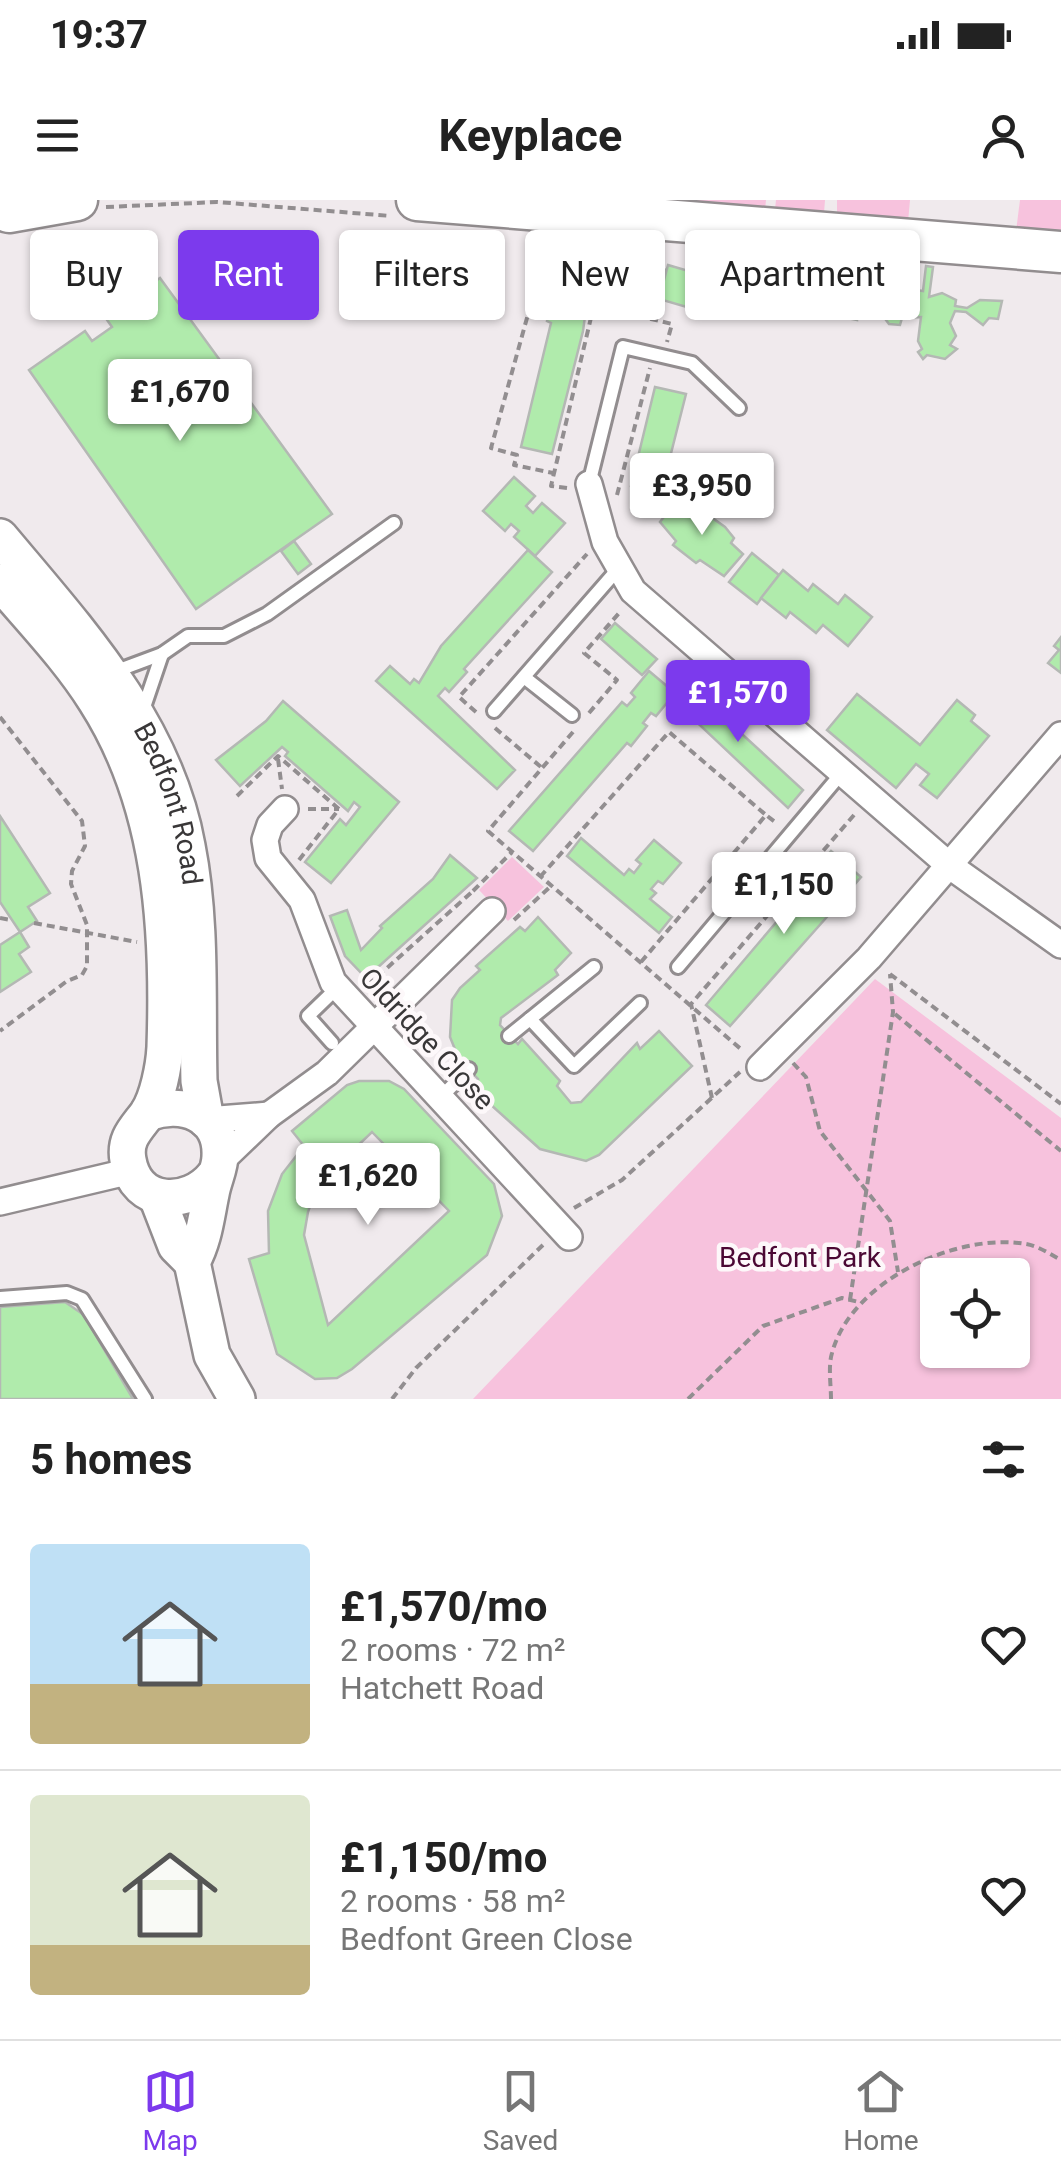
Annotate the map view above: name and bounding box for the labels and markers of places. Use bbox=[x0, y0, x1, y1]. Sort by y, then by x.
pin: £1,670 bbox=[99, 359, 261, 444]
pin: £3,950 bbox=[621, 453, 783, 538]
pin: £1,570 bbox=[657, 660, 819, 745]
pin: £1,150 bbox=[703, 852, 865, 937]
pin: £1,620 bbox=[287, 1143, 449, 1228]

